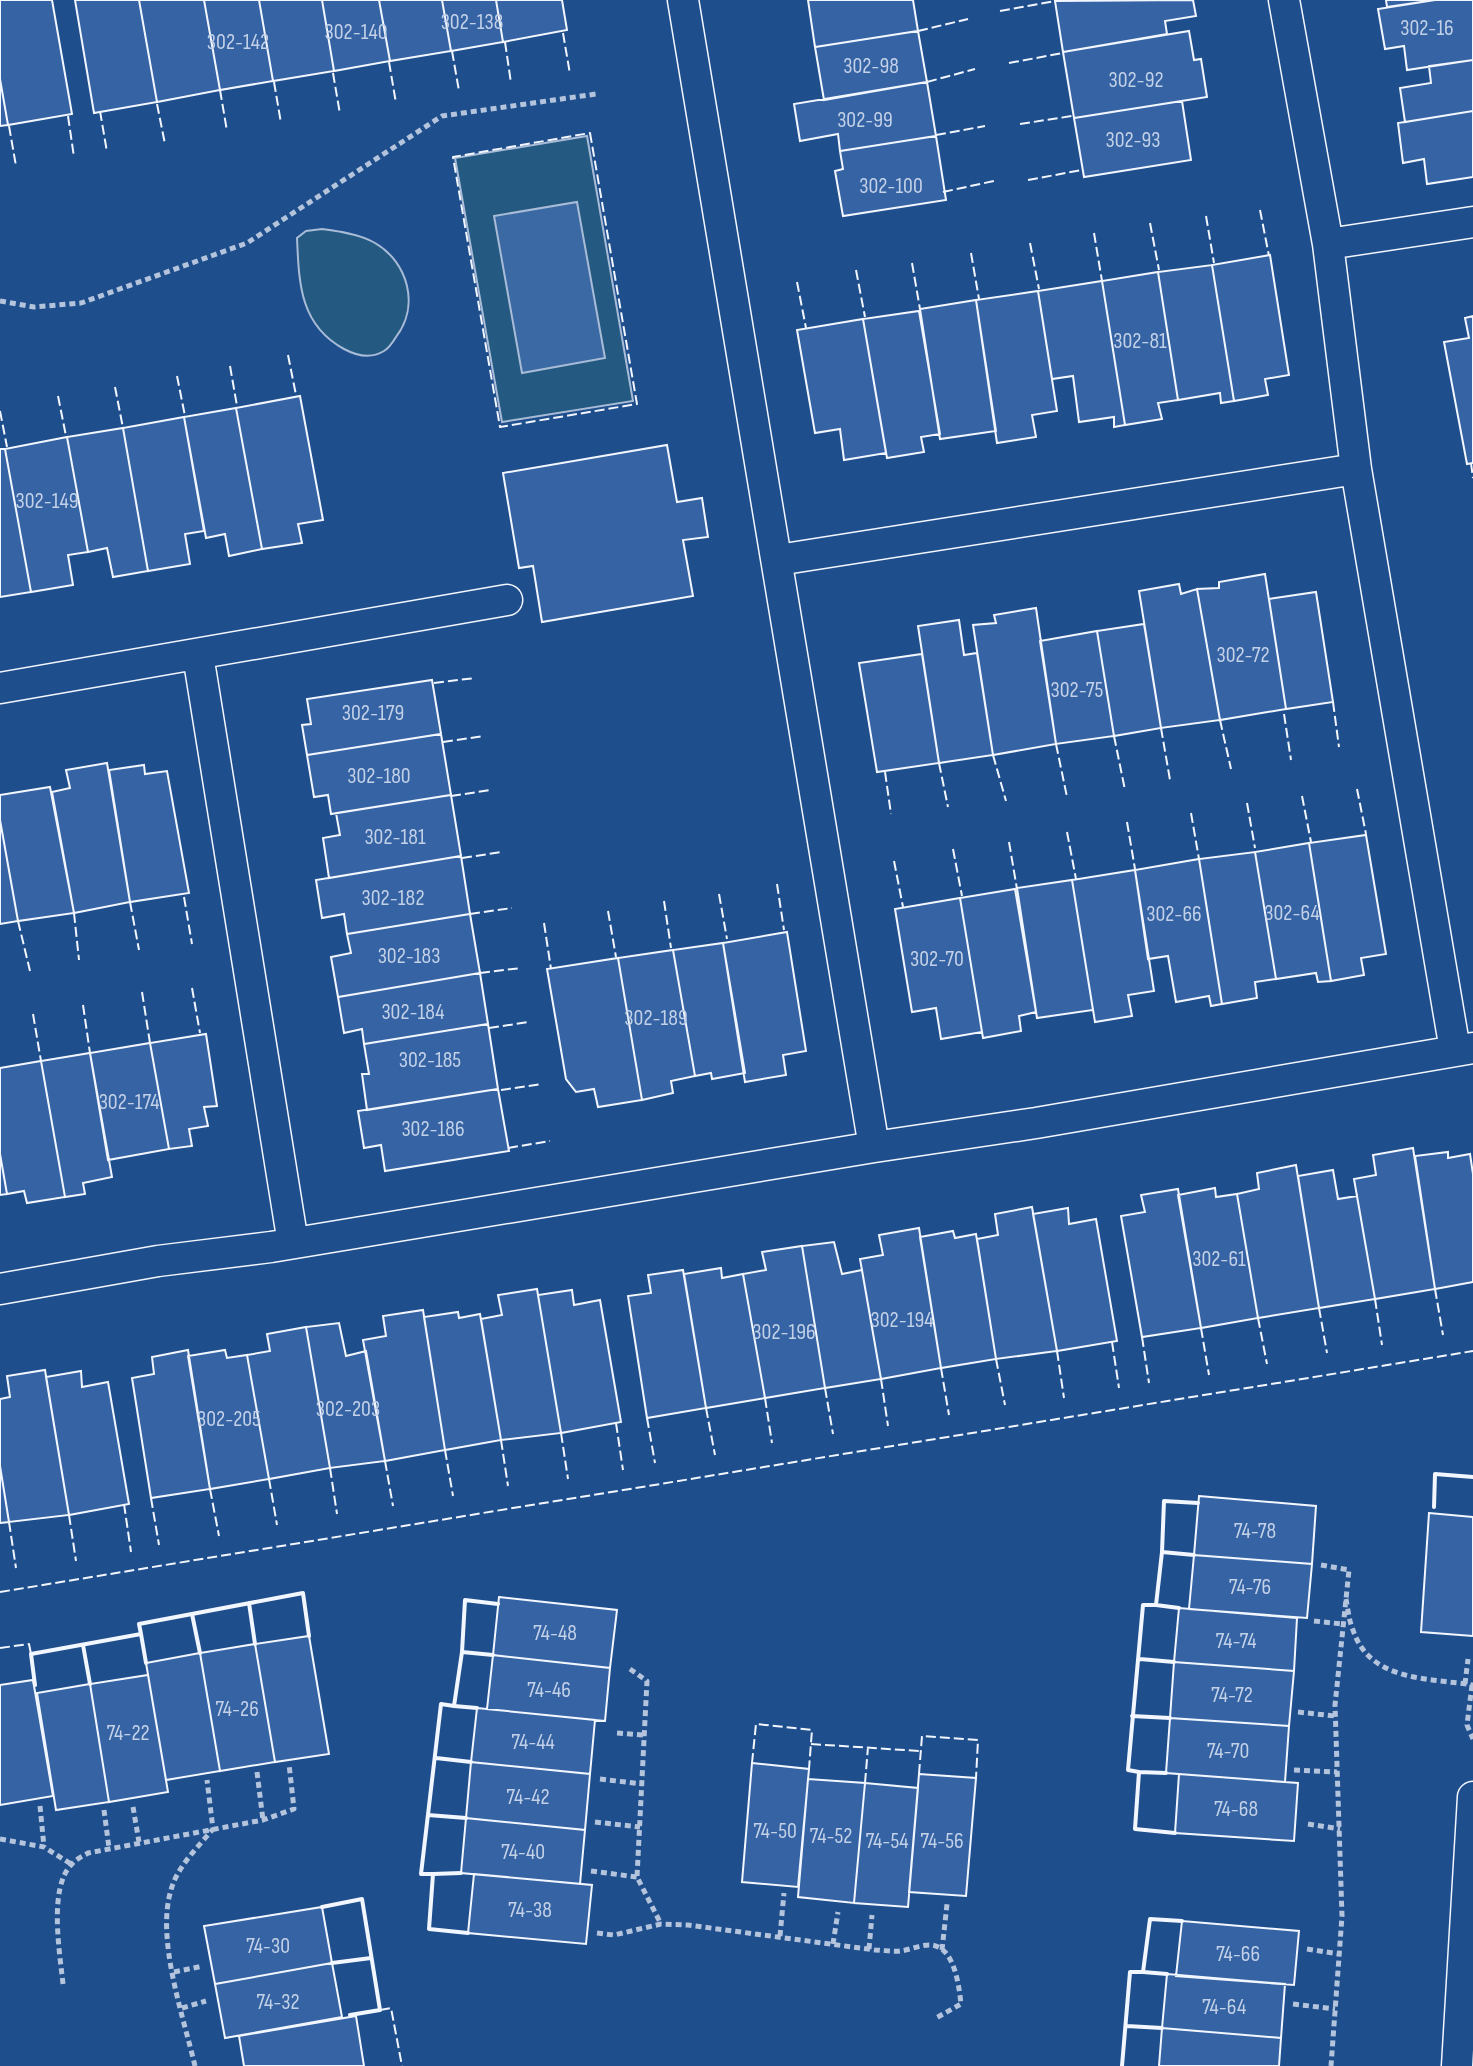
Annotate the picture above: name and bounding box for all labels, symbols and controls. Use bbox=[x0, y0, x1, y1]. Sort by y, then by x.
house number: 302-138 bbox=[441, 9, 503, 36]
house number: 302-16 bbox=[1400, 15, 1454, 42]
house number: 302-140 bbox=[325, 19, 387, 46]
house number: 302-142 bbox=[207, 29, 269, 56]
house number: 302-98 bbox=[843, 53, 899, 80]
house number: 302-92 bbox=[1108, 67, 1164, 94]
house number: 302-99 bbox=[837, 107, 893, 134]
house number: 302-93 bbox=[1105, 127, 1161, 154]
house number: 302-100 bbox=[859, 173, 923, 200]
house number: 302-81 bbox=[1113, 328, 1167, 355]
house number: 302-149 bbox=[16, 488, 78, 515]
house number: 302-72 bbox=[1216, 642, 1270, 669]
house number: 302-75 bbox=[1051, 677, 1104, 704]
house number: 302-179 bbox=[342, 700, 404, 727]
house number: 302-180 bbox=[347, 763, 411, 790]
house number: 302-181 bbox=[364, 824, 426, 851]
house number: 302-182 bbox=[362, 885, 424, 912]
house number: 302-64 bbox=[1264, 900, 1320, 927]
house number: 302-66 bbox=[1146, 901, 1202, 928]
house number: 302-183 bbox=[378, 943, 440, 970]
house number: 302-70 bbox=[910, 946, 964, 973]
house number: 302-184 bbox=[381, 999, 445, 1026]
house number: 302-189 bbox=[624, 1005, 688, 1032]
house number: 302-185 bbox=[399, 1047, 461, 1074]
house number: 302-174 bbox=[99, 1089, 159, 1116]
house number: 302-186 bbox=[401, 1116, 465, 1143]
house number: 302-61 bbox=[1192, 1246, 1246, 1273]
house number: 302-194 bbox=[871, 1307, 933, 1334]
house number: 302-196 bbox=[752, 1319, 816, 1346]
house number: 302-203 bbox=[316, 1396, 380, 1423]
house number: 302-205 bbox=[197, 1406, 261, 1433]
house number: 74-78 bbox=[1234, 1518, 1276, 1545]
house number: 74-76 bbox=[1229, 1574, 1271, 1601]
house number: 74-48 bbox=[533, 1620, 577, 1647]
house number: 74-74 bbox=[1216, 1628, 1256, 1655]
house number: 74-46 bbox=[527, 1677, 571, 1704]
house number: 74-72 bbox=[1211, 1682, 1253, 1709]
house number: 74-26 bbox=[215, 1696, 259, 1723]
house number: 74-22 bbox=[106, 1720, 150, 1747]
house number: 74-44 bbox=[511, 1729, 555, 1756]
house number: 74-70 bbox=[1207, 1738, 1249, 1765]
house number: 74-42 bbox=[506, 1784, 550, 1811]
house number: 74-68 bbox=[1214, 1796, 1258, 1823]
house number: 74-50 bbox=[753, 1818, 797, 1845]
house number: 74-52 bbox=[810, 1823, 852, 1850]
house number: 74-54 bbox=[865, 1828, 909, 1855]
house number: 74-56 bbox=[920, 1828, 964, 1855]
house number: 74-40 bbox=[501, 1839, 545, 1866]
house number: 74-38 bbox=[508, 1897, 552, 1924]
house number: 74-30 bbox=[246, 1933, 290, 1960]
house number: 74-66 bbox=[1216, 1941, 1260, 1968]
house number: 74-32 bbox=[256, 1989, 300, 2016]
house number: 74-64 bbox=[1202, 1994, 1246, 2021]

